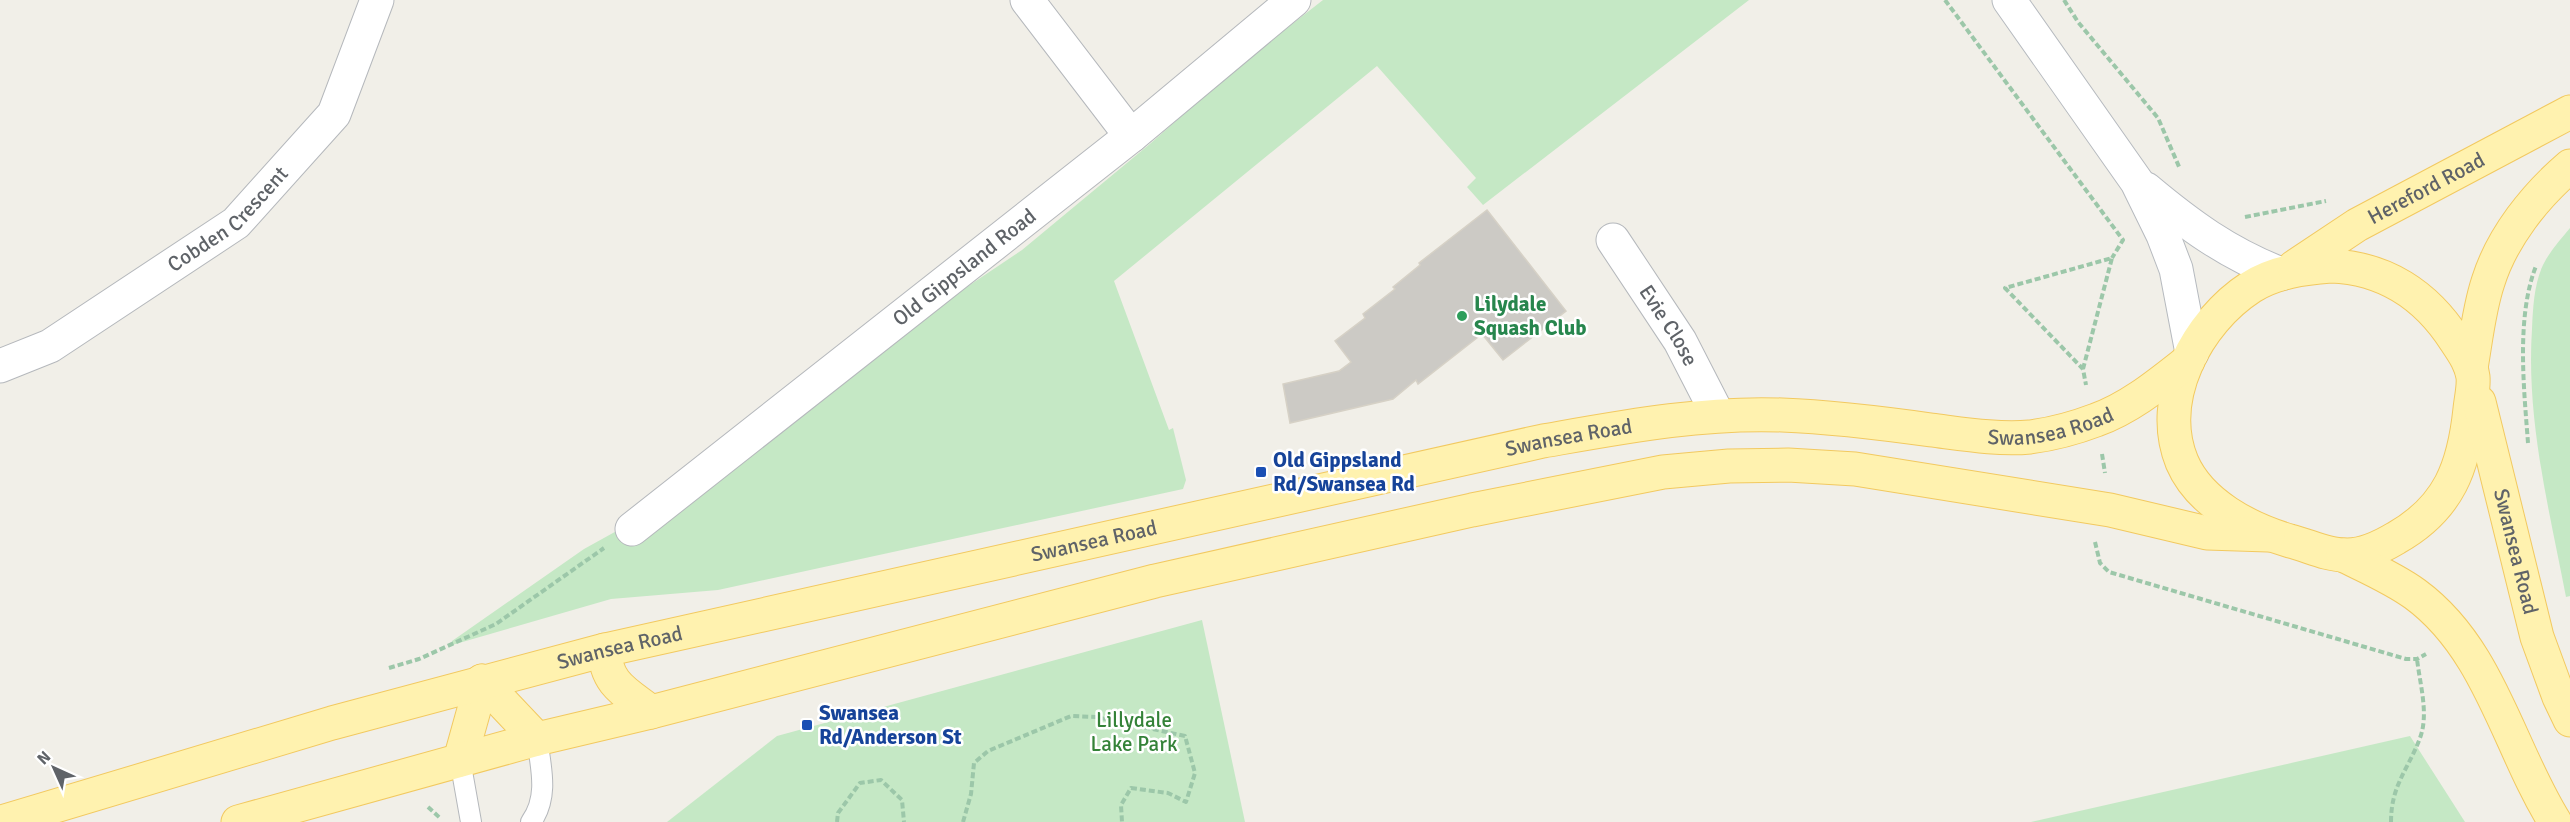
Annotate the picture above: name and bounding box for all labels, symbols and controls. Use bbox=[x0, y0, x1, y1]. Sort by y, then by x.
street label: Hereford Road bbox=[2363, 147, 2489, 230]
street label: Cobden Crescent bbox=[163, 161, 294, 278]
street label: Old Gippsland Road bbox=[887, 203, 1041, 332]
street label: Evie Close bbox=[1633, 280, 1704, 370]
place label: Lilydale Squash Club bbox=[1474, 291, 1586, 341]
marker: Lilydale Squash Club bbox=[1455, 309, 1469, 323]
street label: Swansea Road bbox=[1987, 401, 2118, 451]
street label: Swansea Road bbox=[1503, 413, 1634, 462]
place label: Old Gippsland Rd/Swansea Rd bbox=[1273, 447, 1415, 497]
marker: Old Gippsland Rd/Swansea Rd bbox=[1254, 465, 1268, 479]
street label: Swansea Road bbox=[2488, 486, 2544, 617]
street label: Swansea Road bbox=[1028, 514, 1159, 568]
street label: Swansea Road bbox=[554, 620, 685, 675]
place label: Swansea Rd/Anderson St bbox=[819, 700, 962, 750]
park label: Lillydale Lake Park bbox=[1090, 707, 1178, 757]
marker: Swansea Rd/Anderson St bbox=[800, 718, 814, 732]
north arrow bbox=[24, 738, 84, 798]
text: N bbox=[33, 747, 55, 769]

